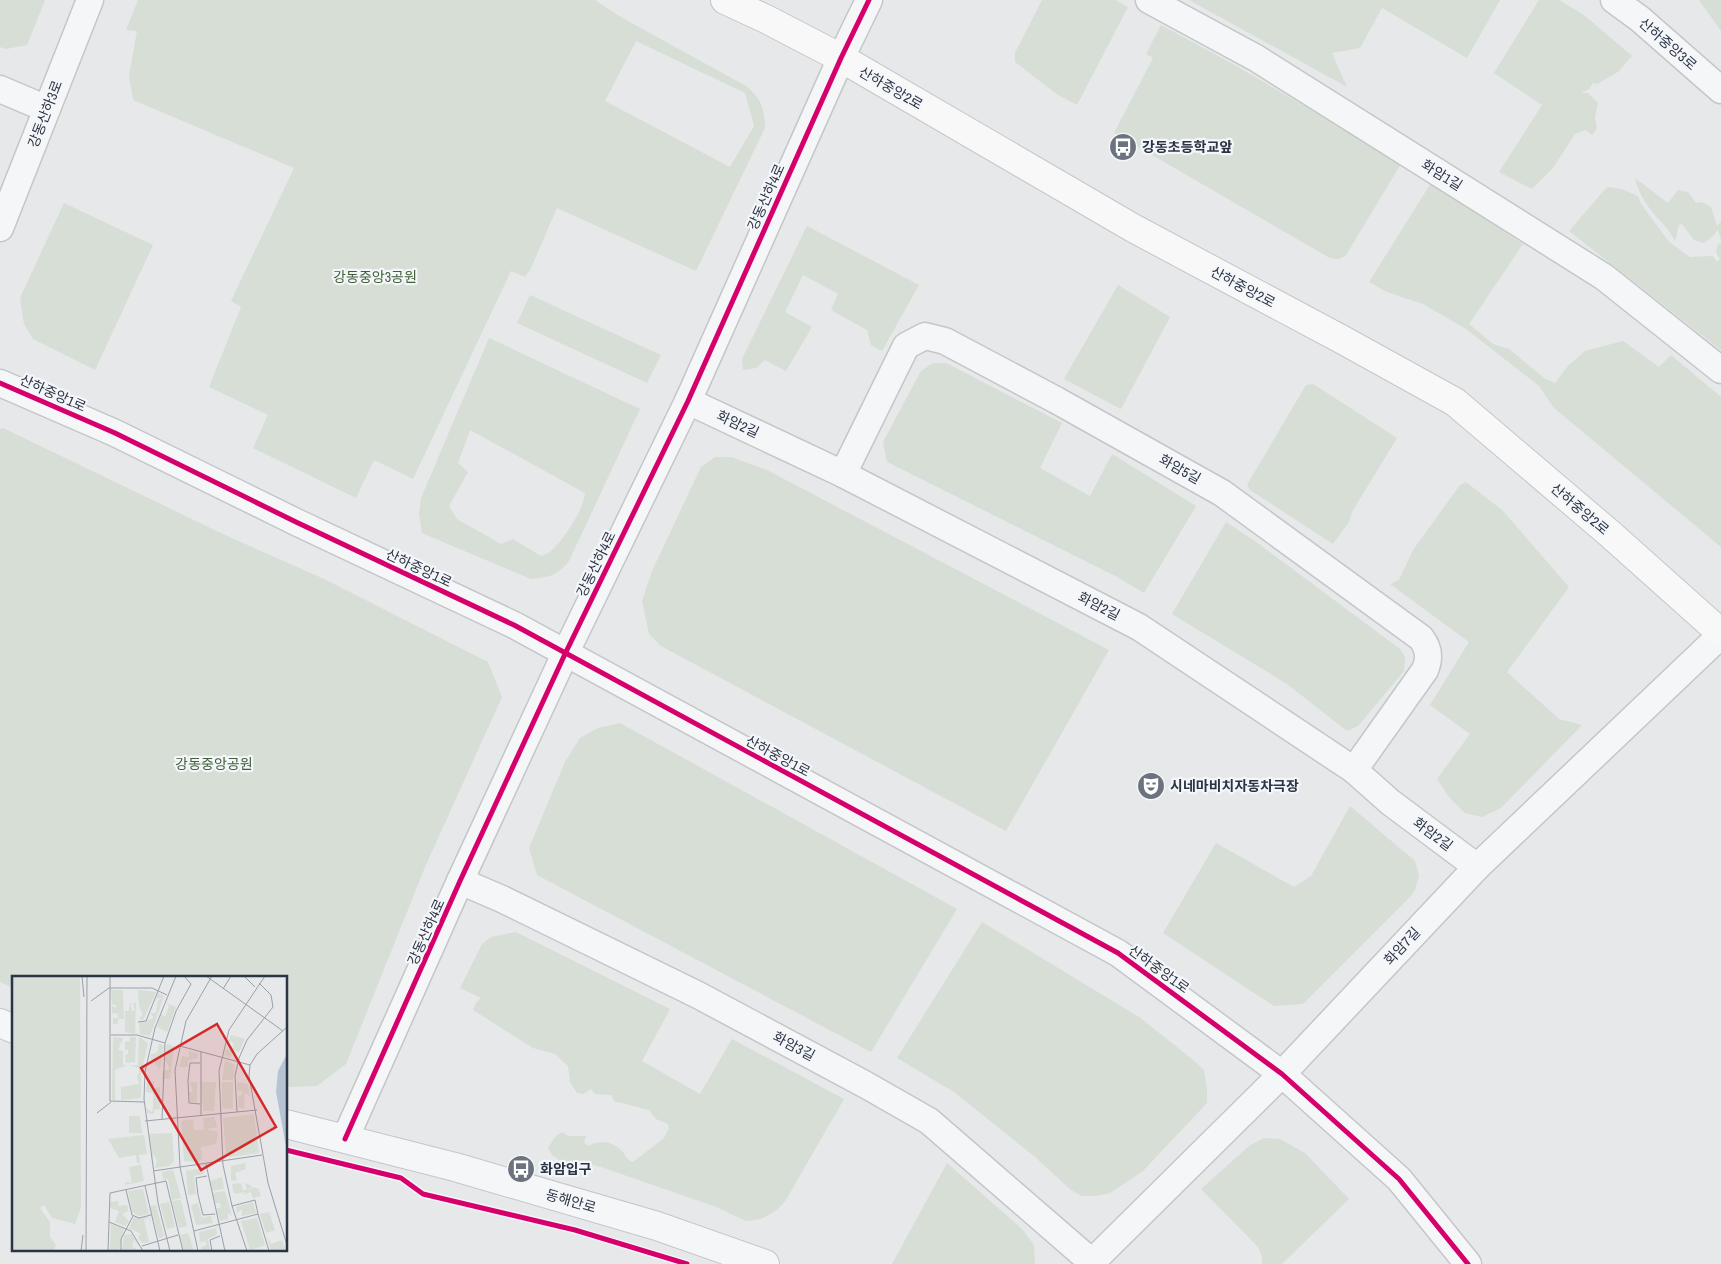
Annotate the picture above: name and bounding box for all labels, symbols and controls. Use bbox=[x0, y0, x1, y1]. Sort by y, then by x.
street label: 산하중앙3로 bbox=[1635, 14, 1701, 74]
street label: 산하중앙2로 bbox=[856, 63, 926, 114]
street label: 강동산하3로 bbox=[24, 78, 66, 150]
bus stop icon: 강동초등학교앞 bbox=[1108, 132, 1138, 162]
place label: 강동초등학교앞 bbox=[1142, 138, 1232, 156]
street label: 화암1길 bbox=[1418, 155, 1466, 195]
street label: 강동산하4로 bbox=[743, 161, 789, 233]
street label: 산하중앙2로 bbox=[1208, 262, 1279, 312]
park label: 강동중앙3공원 bbox=[333, 268, 417, 286]
street label: 산하중앙1로 bbox=[17, 370, 89, 416]
street label: 화암2길 bbox=[714, 406, 762, 442]
street label: 화암5길 bbox=[1156, 450, 1204, 488]
street label: 산하중앙2로 bbox=[1547, 479, 1613, 539]
street label: 강동산하4로 bbox=[572, 528, 620, 600]
street label: 산하중앙1로 bbox=[383, 545, 455, 591]
street label: 화암2길 bbox=[1075, 588, 1123, 624]
street label: 산하중앙1로 bbox=[743, 731, 814, 781]
park label: 강동중앙공원 bbox=[175, 755, 253, 773]
theatre icon: 시네마비치자동차극장 bbox=[1136, 771, 1166, 801]
place label: 시네마비치자동차극장 bbox=[1170, 777, 1299, 795]
street label: 화암2길 bbox=[1410, 813, 1456, 855]
street label: 강동산하4로 bbox=[403, 896, 449, 968]
street label: 화암7길 bbox=[1380, 923, 1424, 969]
street label: 산하중앙1로 bbox=[1125, 941, 1193, 997]
inset map bbox=[12, 976, 288, 1252]
street label: 화암3길 bbox=[770, 1027, 818, 1065]
bus stop icon: 화암입구 bbox=[506, 1154, 536, 1184]
place label: 화암입구 bbox=[540, 1160, 592, 1178]
street label: 동해안로 bbox=[544, 1185, 598, 1217]

